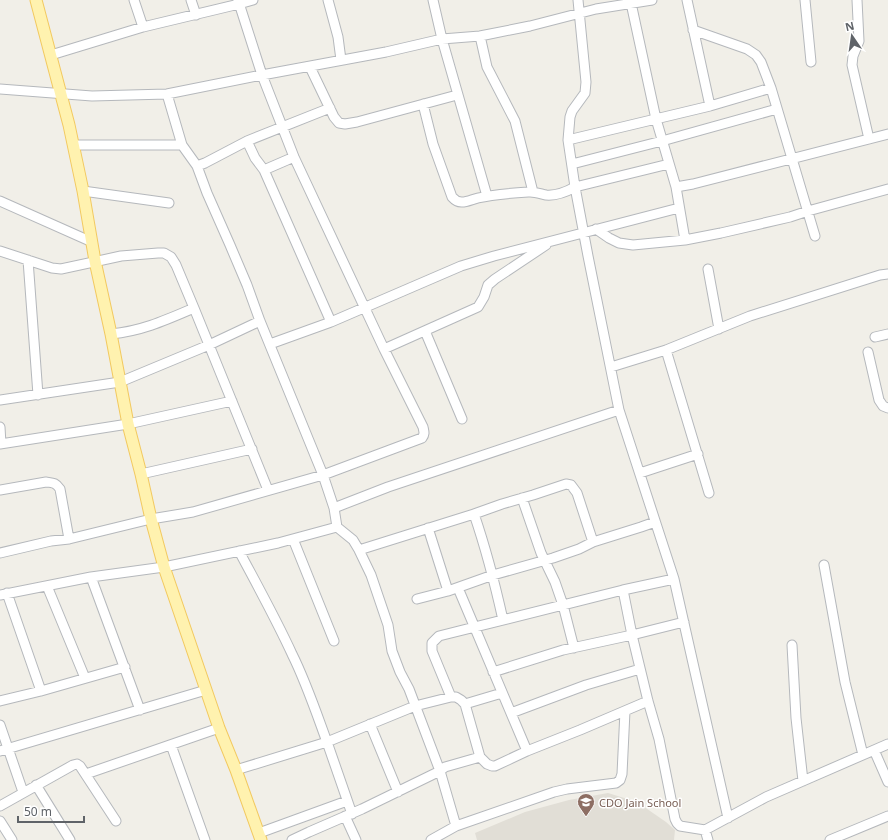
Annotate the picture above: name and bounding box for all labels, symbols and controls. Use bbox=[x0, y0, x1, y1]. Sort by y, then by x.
north arrow bbox=[832, 16, 872, 56]
text: N bbox=[844, 17, 856, 34]
school or university icon: CDO Jain School bbox=[576, 792, 596, 817]
place label: CDO Jain School bbox=[599, 795, 681, 810]
scale bar bbox=[18, 798, 84, 824]
text: 50 m bbox=[24, 803, 52, 820]

